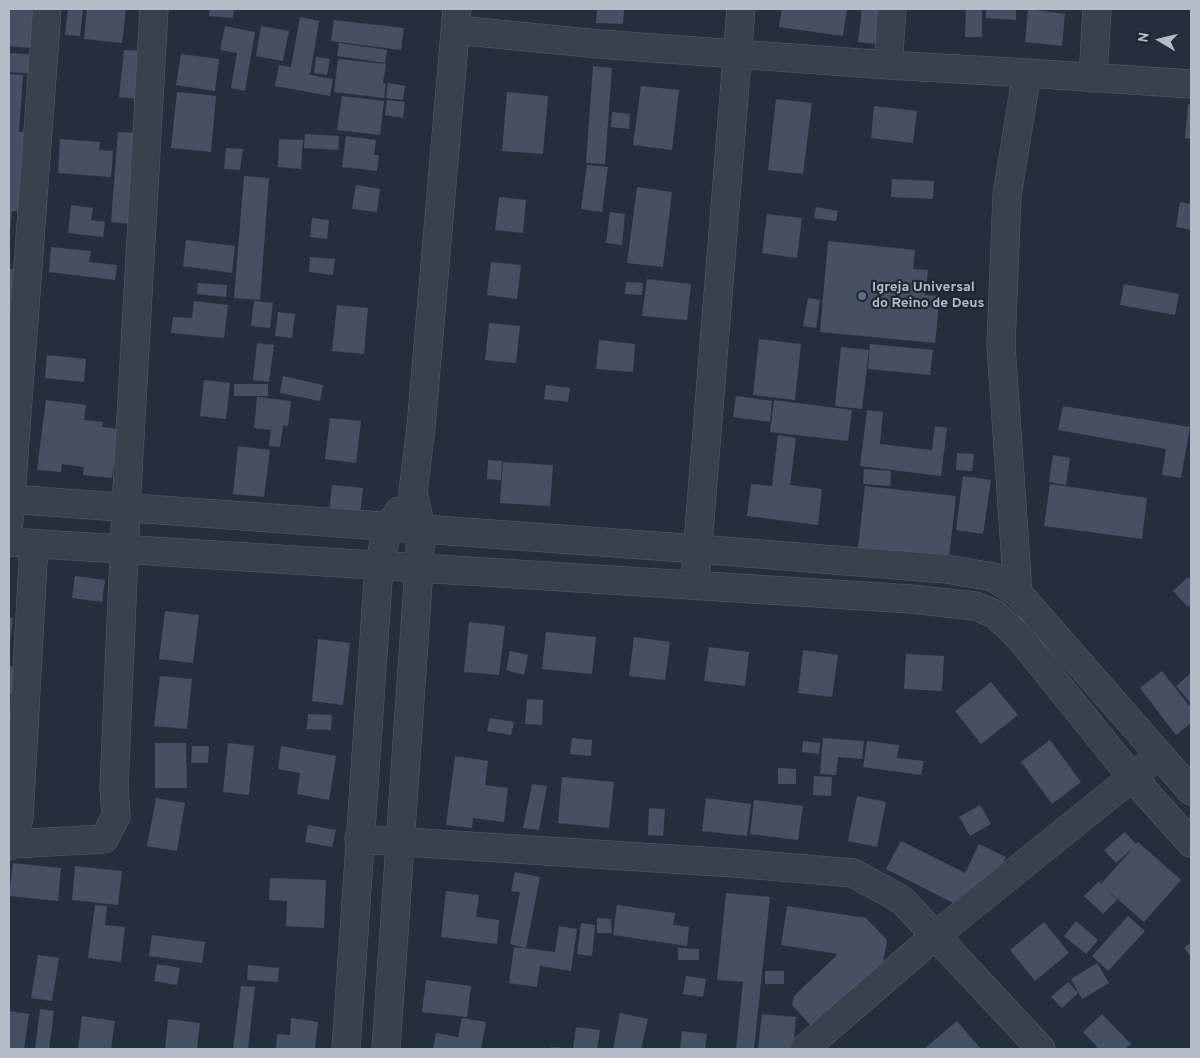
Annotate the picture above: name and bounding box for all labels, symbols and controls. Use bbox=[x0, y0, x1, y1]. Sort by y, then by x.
north arrow bbox=[1135, 15, 1185, 65]
text: N bbox=[1136, 31, 1154, 44]
place label: Igreja Universal do Reino de Deus bbox=[872, 280, 984, 312]
marker: Igreja Universal do Reino de Deus bbox=[856, 290, 868, 302]

